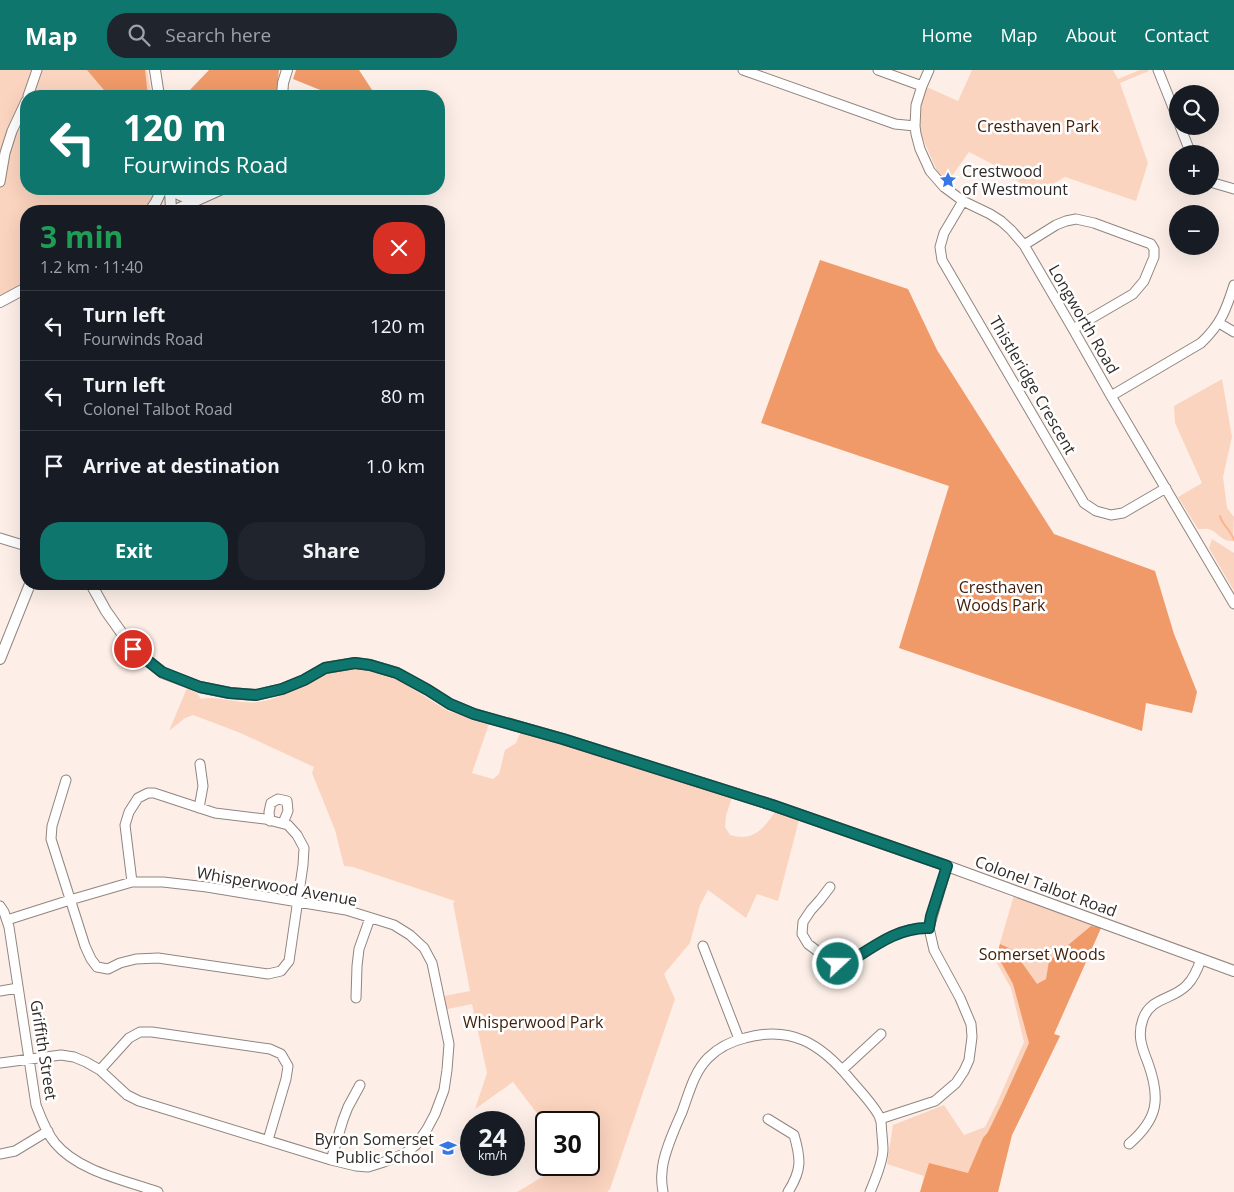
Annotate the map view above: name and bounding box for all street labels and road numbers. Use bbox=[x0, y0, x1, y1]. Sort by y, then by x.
street label: Longworth Road bbox=[1044, 260, 1124, 378]
street label: Thistleridge Crescent bbox=[984, 312, 1082, 459]
street label: Colonel Talbot Road bbox=[972, 850, 1120, 922]
street label: Whisperwood Avenue bbox=[195, 861, 359, 911]
street label: Griffith Street bbox=[25, 998, 63, 1102]

